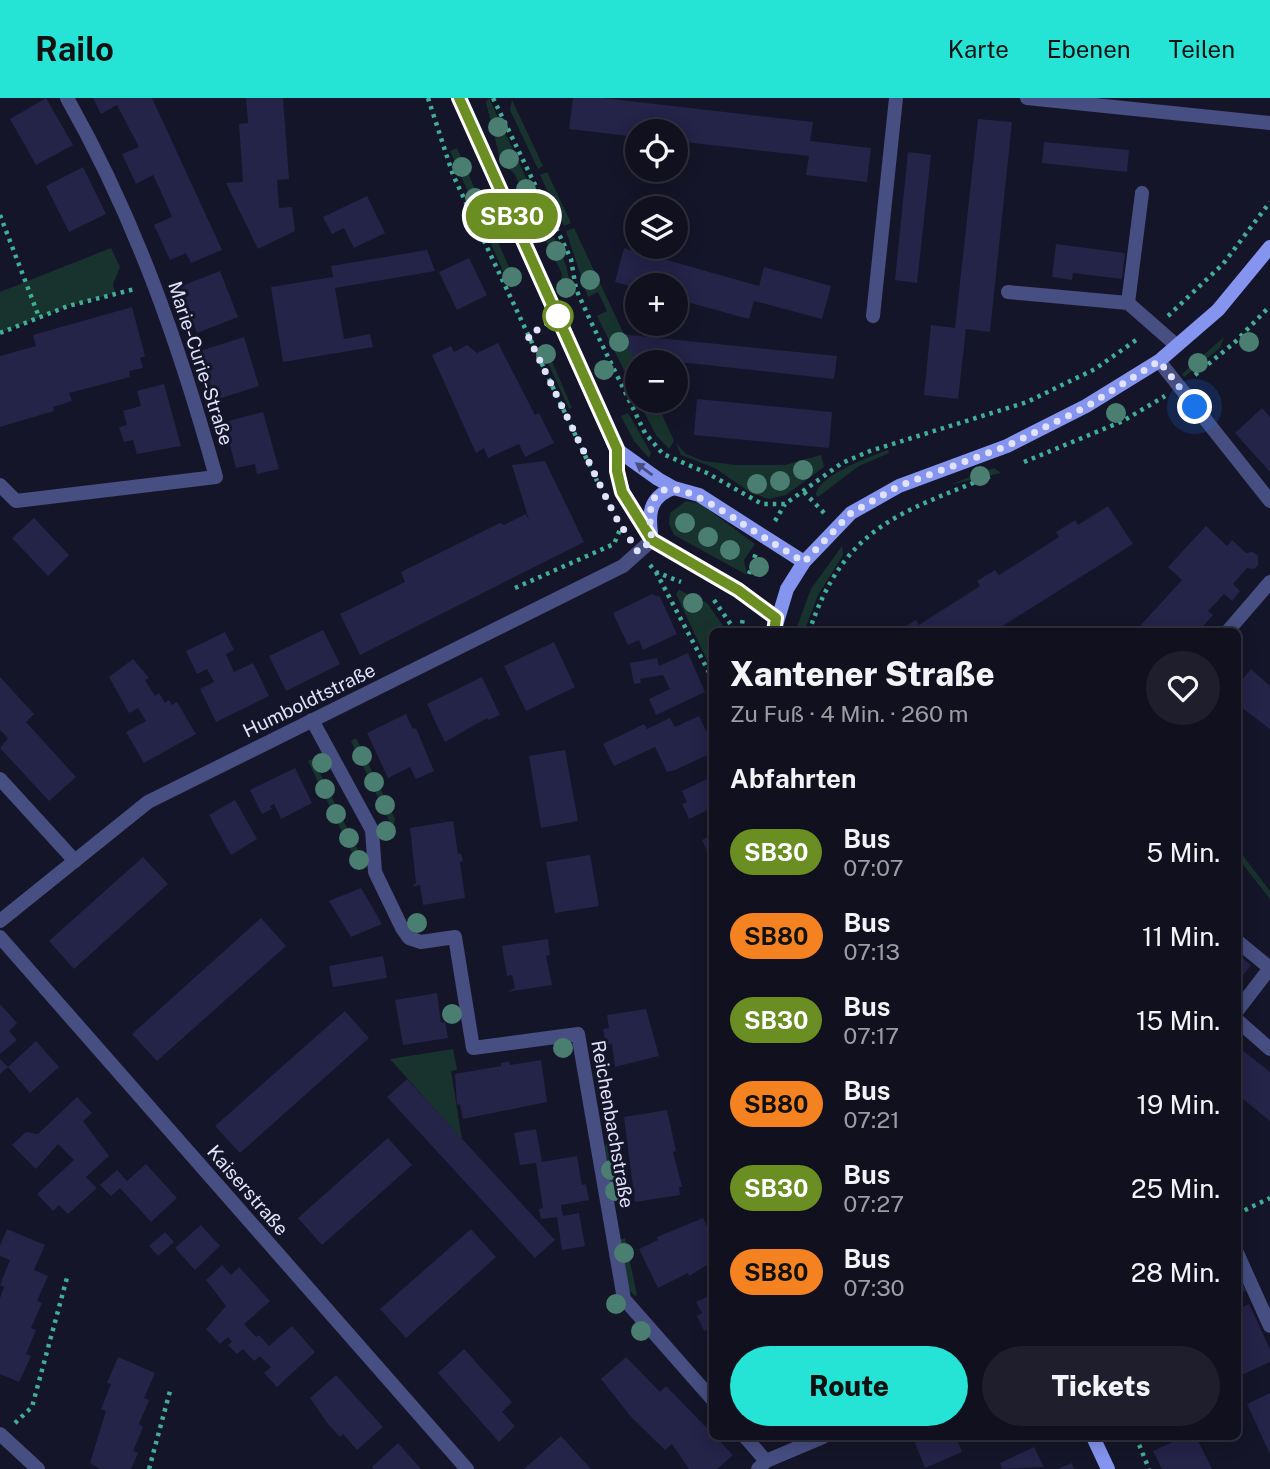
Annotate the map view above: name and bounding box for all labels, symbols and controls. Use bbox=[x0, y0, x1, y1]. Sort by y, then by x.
text: Railo bbox=[35, 30, 114, 68]
text: Karte bbox=[948, 35, 1009, 63]
text: Ebenen bbox=[1047, 35, 1131, 63]
text: Teilen bbox=[1169, 35, 1235, 63]
map controls bbox=[625, 119, 688, 413]
button: locate bbox=[625, 119, 688, 182]
line badge: SB30 bbox=[463, 193, 561, 239]
button: layers bbox=[625, 196, 688, 259]
text: SB30 bbox=[480, 202, 544, 230]
button: + bbox=[625, 273, 688, 336]
street label: Marie-Curie-Straße bbox=[164, 278, 238, 448]
unlabelled marker bbox=[543, 301, 573, 331]
button: − bbox=[625, 350, 688, 413]
your location bbox=[1177, 389, 1212, 424]
one-way arrow bbox=[635, 463, 653, 477]
button: heart bbox=[1146, 651, 1220, 725]
text: Xantener Straße bbox=[730, 655, 995, 693]
street label: Humboldtstraße bbox=[239, 658, 379, 742]
text: Zu Fuß · 4 Min. · 260 m bbox=[730, 700, 969, 727]
text: Abfahrten bbox=[730, 763, 856, 794]
text: Bus bbox=[843, 823, 890, 854]
text: 5 Min. bbox=[1147, 837, 1220, 868]
text: SB30 bbox=[744, 838, 808, 866]
text: 07:07 bbox=[843, 854, 903, 881]
text: Bus bbox=[844, 907, 890, 938]
text: 11 Min. bbox=[1142, 921, 1220, 952]
text: SB80 bbox=[744, 922, 809, 950]
text: 07:13 bbox=[844, 938, 900, 965]
text: Bus bbox=[843, 991, 890, 1022]
text: 15 Min. bbox=[1136, 1005, 1220, 1036]
text: SB30 bbox=[744, 1006, 808, 1034]
text: 07:17 bbox=[843, 1022, 899, 1049]
street label: Reichenbachstraße bbox=[587, 1038, 639, 1210]
text: Bus bbox=[844, 1075, 890, 1106]
text: 19 Min. bbox=[1136, 1089, 1220, 1120]
text: SB80 bbox=[744, 1090, 809, 1118]
text: 07:21 bbox=[844, 1106, 900, 1133]
street label: Kaiserstraße bbox=[203, 1140, 293, 1240]
text: Bus bbox=[843, 1159, 890, 1190]
text: 25 Min. bbox=[1131, 1173, 1220, 1204]
text: SB30 bbox=[744, 1174, 808, 1202]
text: 07:27 bbox=[843, 1190, 904, 1217]
text: Bus bbox=[844, 1243, 890, 1274]
text: 28 Min. bbox=[1131, 1257, 1220, 1288]
text: SB80 bbox=[744, 1258, 809, 1286]
text: 07:30 bbox=[844, 1274, 905, 1301]
button: Route bbox=[730, 1346, 968, 1426]
button: Tickets bbox=[982, 1346, 1220, 1426]

